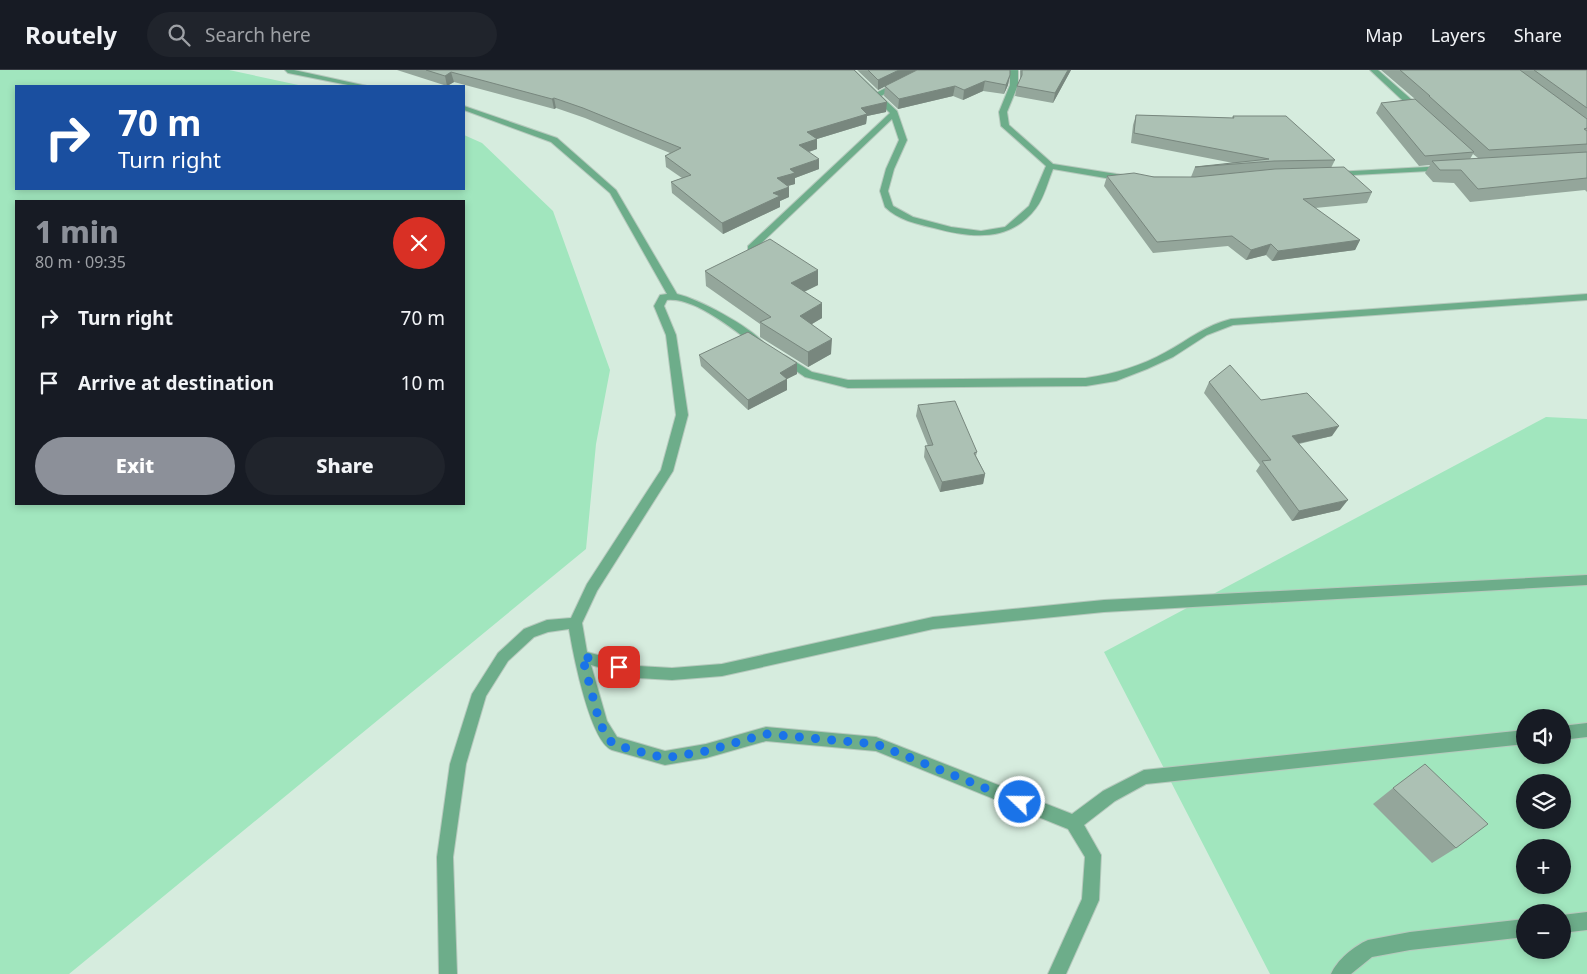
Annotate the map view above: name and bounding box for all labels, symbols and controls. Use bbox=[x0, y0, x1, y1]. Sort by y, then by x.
search box bbox=[147, 12, 497, 57]
text: Routely bbox=[25, 18, 117, 51]
icon: search bbox=[165, 21, 193, 49]
text: Search here bbox=[205, 22, 311, 48]
text: Map bbox=[1365, 23, 1403, 47]
text: Layers bbox=[1431, 23, 1486, 47]
text: Share bbox=[1514, 23, 1562, 47]
text: 70 m bbox=[118, 99, 201, 146]
icon: right bbox=[35, 105, 100, 170]
text: Turn right bbox=[118, 144, 221, 174]
text: 1 min bbox=[35, 211, 119, 252]
button: close bbox=[393, 217, 445, 269]
text: 80 m · 09:35 bbox=[35, 251, 126, 273]
icon: right bbox=[35, 304, 63, 332]
text: Turn right bbox=[78, 305, 173, 331]
text: 70 m bbox=[401, 305, 445, 331]
icon: arrive bbox=[35, 369, 63, 397]
text: Arrive at destination bbox=[78, 370, 274, 396]
text: 10 m bbox=[401, 370, 445, 396]
button: Exit bbox=[35, 437, 235, 495]
button: Share bbox=[245, 437, 445, 495]
pin bbox=[598, 646, 640, 688]
icon: arrive bbox=[605, 653, 633, 681]
map controls bbox=[1516, 709, 1571, 959]
button: sound bbox=[1516, 709, 1571, 764]
button: layers bbox=[1516, 774, 1571, 829]
position arrow bbox=[993, 775, 1045, 827]
button: + bbox=[1516, 839, 1571, 894]
button: − bbox=[1516, 904, 1571, 959]

